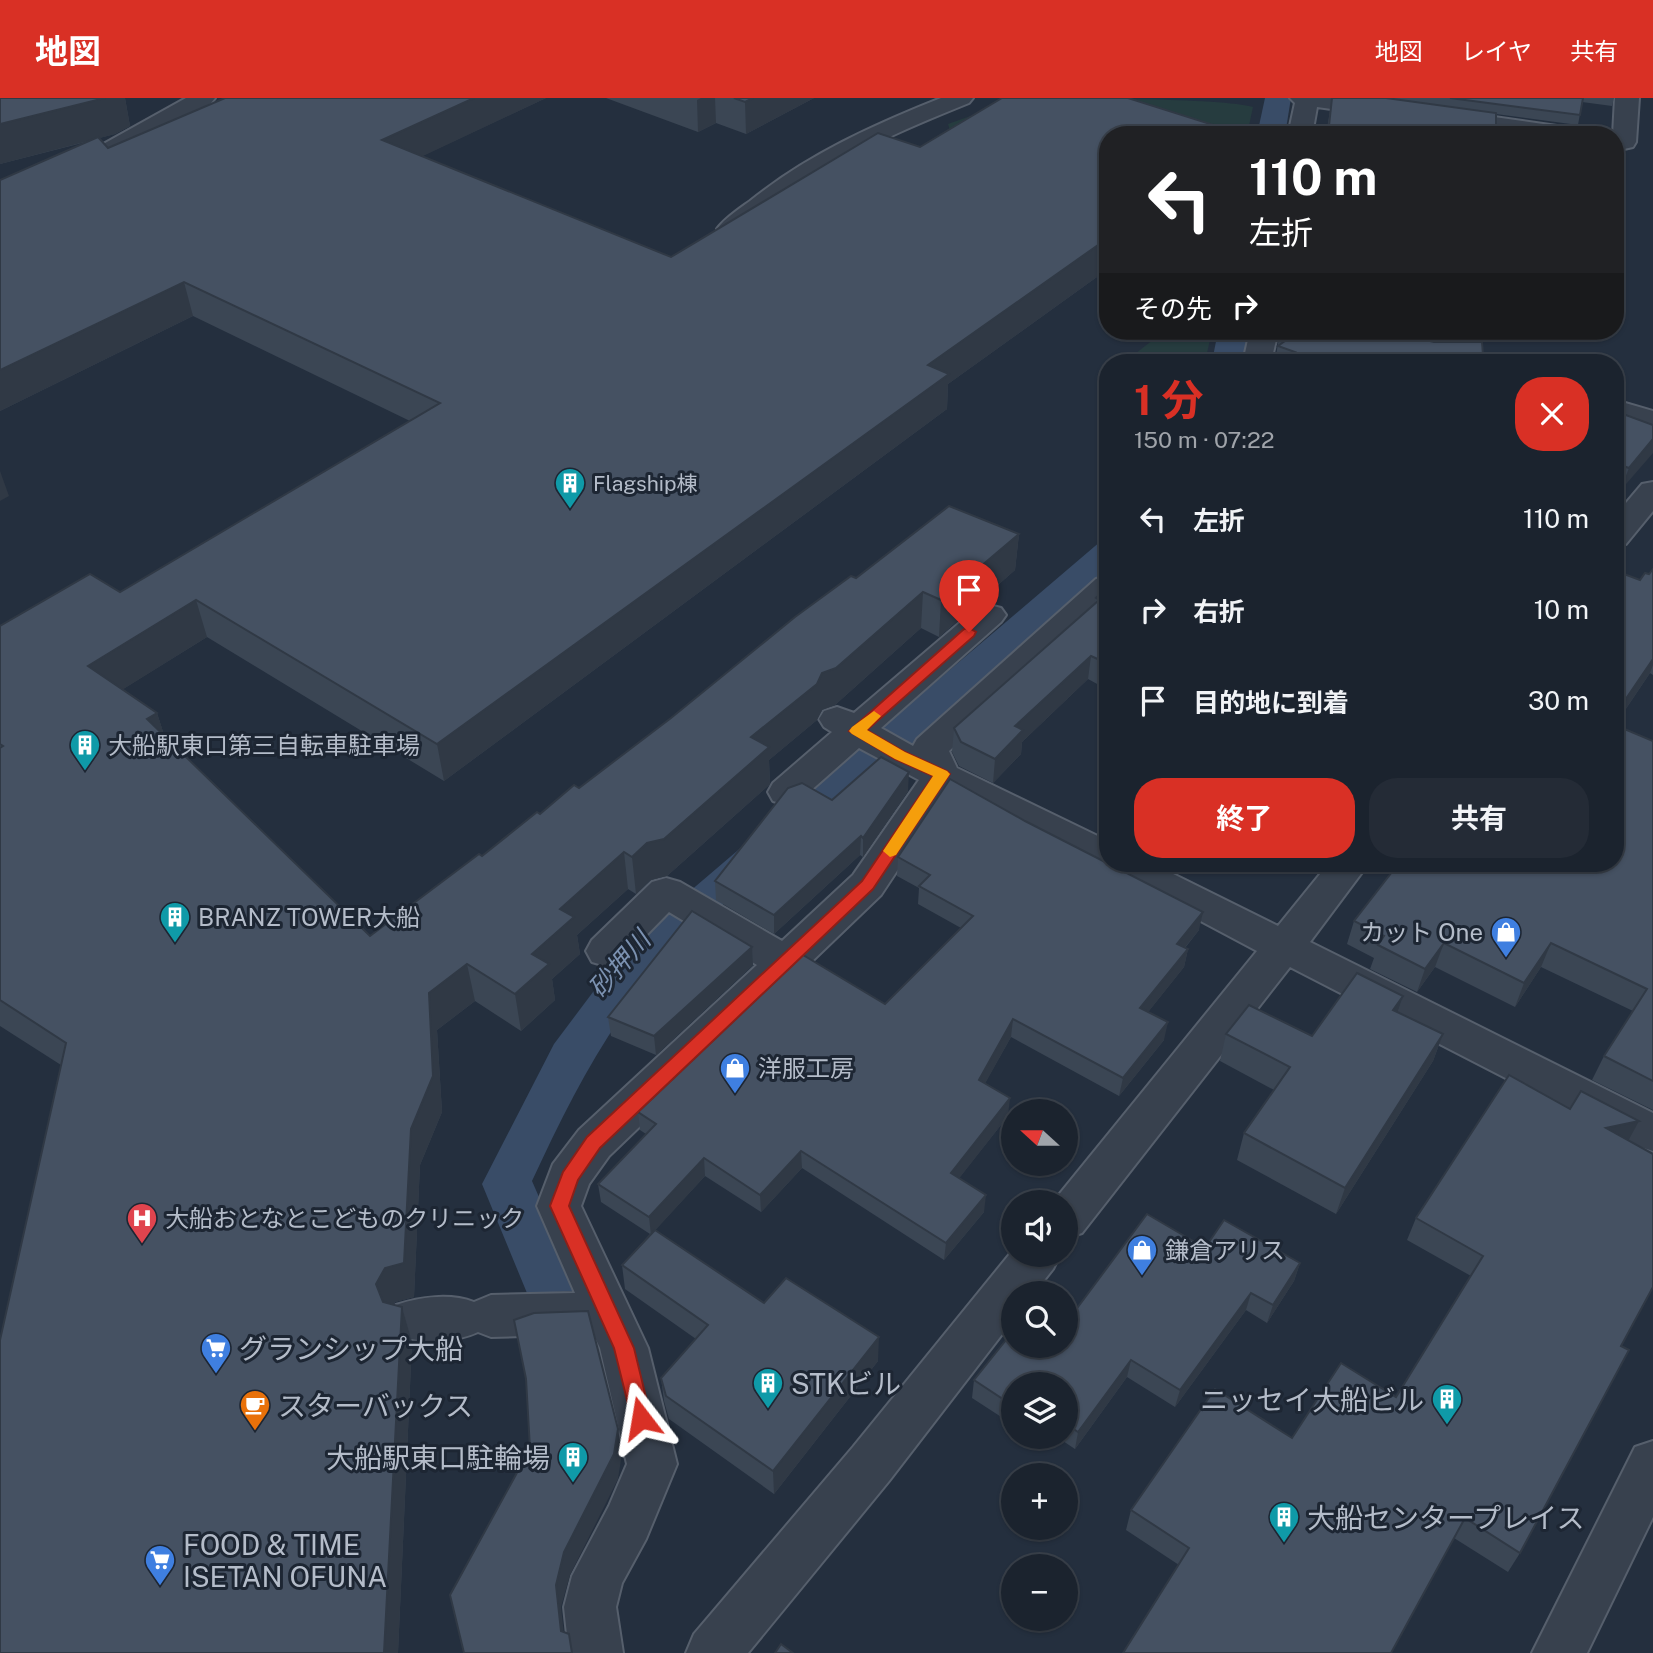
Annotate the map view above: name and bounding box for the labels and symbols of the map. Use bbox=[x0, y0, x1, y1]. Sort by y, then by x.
building icon: Flagship棟 bbox=[553, 466, 587, 510]
place label: Flagship棟 bbox=[593, 471, 698, 496]
pin bbox=[939, 560, 999, 632]
building icon: 大船駅東口第三自転車駐車場 bbox=[68, 728, 102, 772]
place label: 大船駅東口第三自転車駐車場 bbox=[108, 731, 420, 759]
building icon: BRANZ TOWER大船 bbox=[158, 900, 192, 944]
place label: BRANZ TOWER大船 bbox=[198, 903, 420, 931]
shop icon: カット One bbox=[1489, 915, 1523, 959]
place label: カット One bbox=[1360, 918, 1483, 946]
water label: 砂押川 bbox=[582, 922, 658, 1004]
shop icon: 洋服工房 bbox=[718, 1051, 752, 1095]
place label: 洋服工房 bbox=[758, 1054, 854, 1082]
north arrow bbox=[1001, 1099, 1078, 1176]
hospital icon: 大船おとなとこどものクリニック bbox=[125, 1201, 159, 1245]
place label: 大船おとなとこどものクリニック bbox=[165, 1204, 524, 1232]
shop icon: 鎌倉アリス bbox=[1125, 1233, 1159, 1277]
place label: 鎌倉アリス bbox=[1165, 1236, 1285, 1264]
supermarket icon: グランシップ大船 bbox=[199, 1331, 233, 1375]
place label: グランシップ大船 bbox=[239, 1332, 463, 1365]
building icon: STKビル bbox=[751, 1366, 785, 1410]
place label: STKビル bbox=[791, 1367, 901, 1400]
position arrow bbox=[604, 1381, 678, 1455]
building icon: ニッセイ大船ビル bbox=[1430, 1382, 1464, 1426]
place label: ニッセイ大船ビル bbox=[1200, 1383, 1424, 1416]
cafe icon: スターバックス bbox=[238, 1388, 272, 1432]
place label: スターバックス bbox=[278, 1389, 473, 1422]
building icon: 大船駅東口駐輪場 bbox=[556, 1440, 590, 1484]
place label: 大船駅東口駐輪場 bbox=[326, 1441, 550, 1474]
building icon: 大船センタープレイス bbox=[1267, 1500, 1301, 1544]
place label: 大船センタープレイス bbox=[1307, 1501, 1584, 1534]
place label: FOOD & TIME ISETAN OFUNA bbox=[183, 1528, 387, 1593]
supermarket icon: FOOD & TIME ISETAN OFUNA bbox=[143, 1543, 177, 1587]

